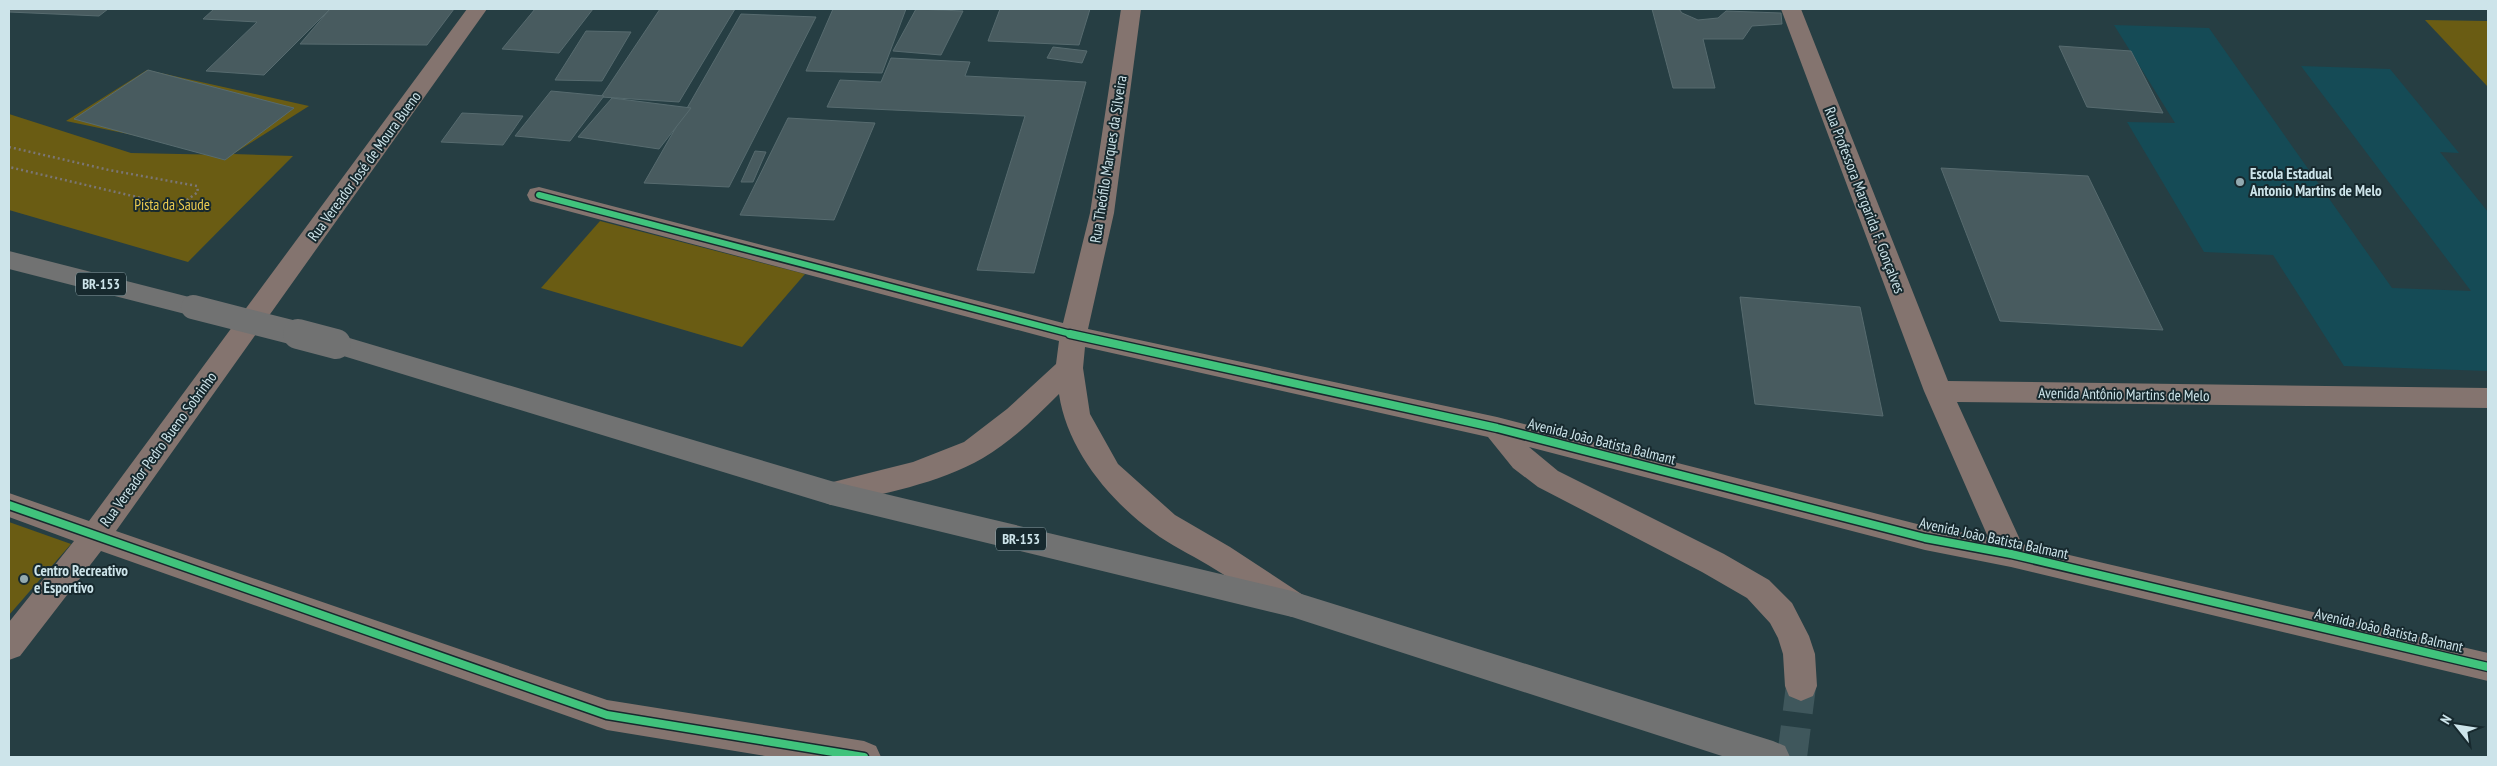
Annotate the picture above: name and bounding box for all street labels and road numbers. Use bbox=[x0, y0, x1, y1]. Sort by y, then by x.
street label: Rua Theófilo Marques da Silveira bbox=[1085, 74, 1131, 244]
street label: Rua Vereador José de Moura Bueno bbox=[303, 87, 425, 245]
street label: Rua Professora Margarida F. Gonçalves bbox=[1821, 104, 1909, 296]
road number: BR-153 bbox=[76, 272, 126, 296]
street label: Rua Vereador Pedro Bueno Sobrinho bbox=[95, 368, 221, 530]
street label: Avenida Antônio Martins de Melo bbox=[2038, 383, 2210, 405]
street label: Avenida João Batista Balmant bbox=[1526, 413, 1678, 469]
street label: Avenida João Batista Balmant bbox=[1918, 513, 2070, 563]
road number: BR-153 bbox=[996, 528, 1046, 550]
street label: Avenida João Batista Balmant bbox=[2313, 604, 2465, 656]

